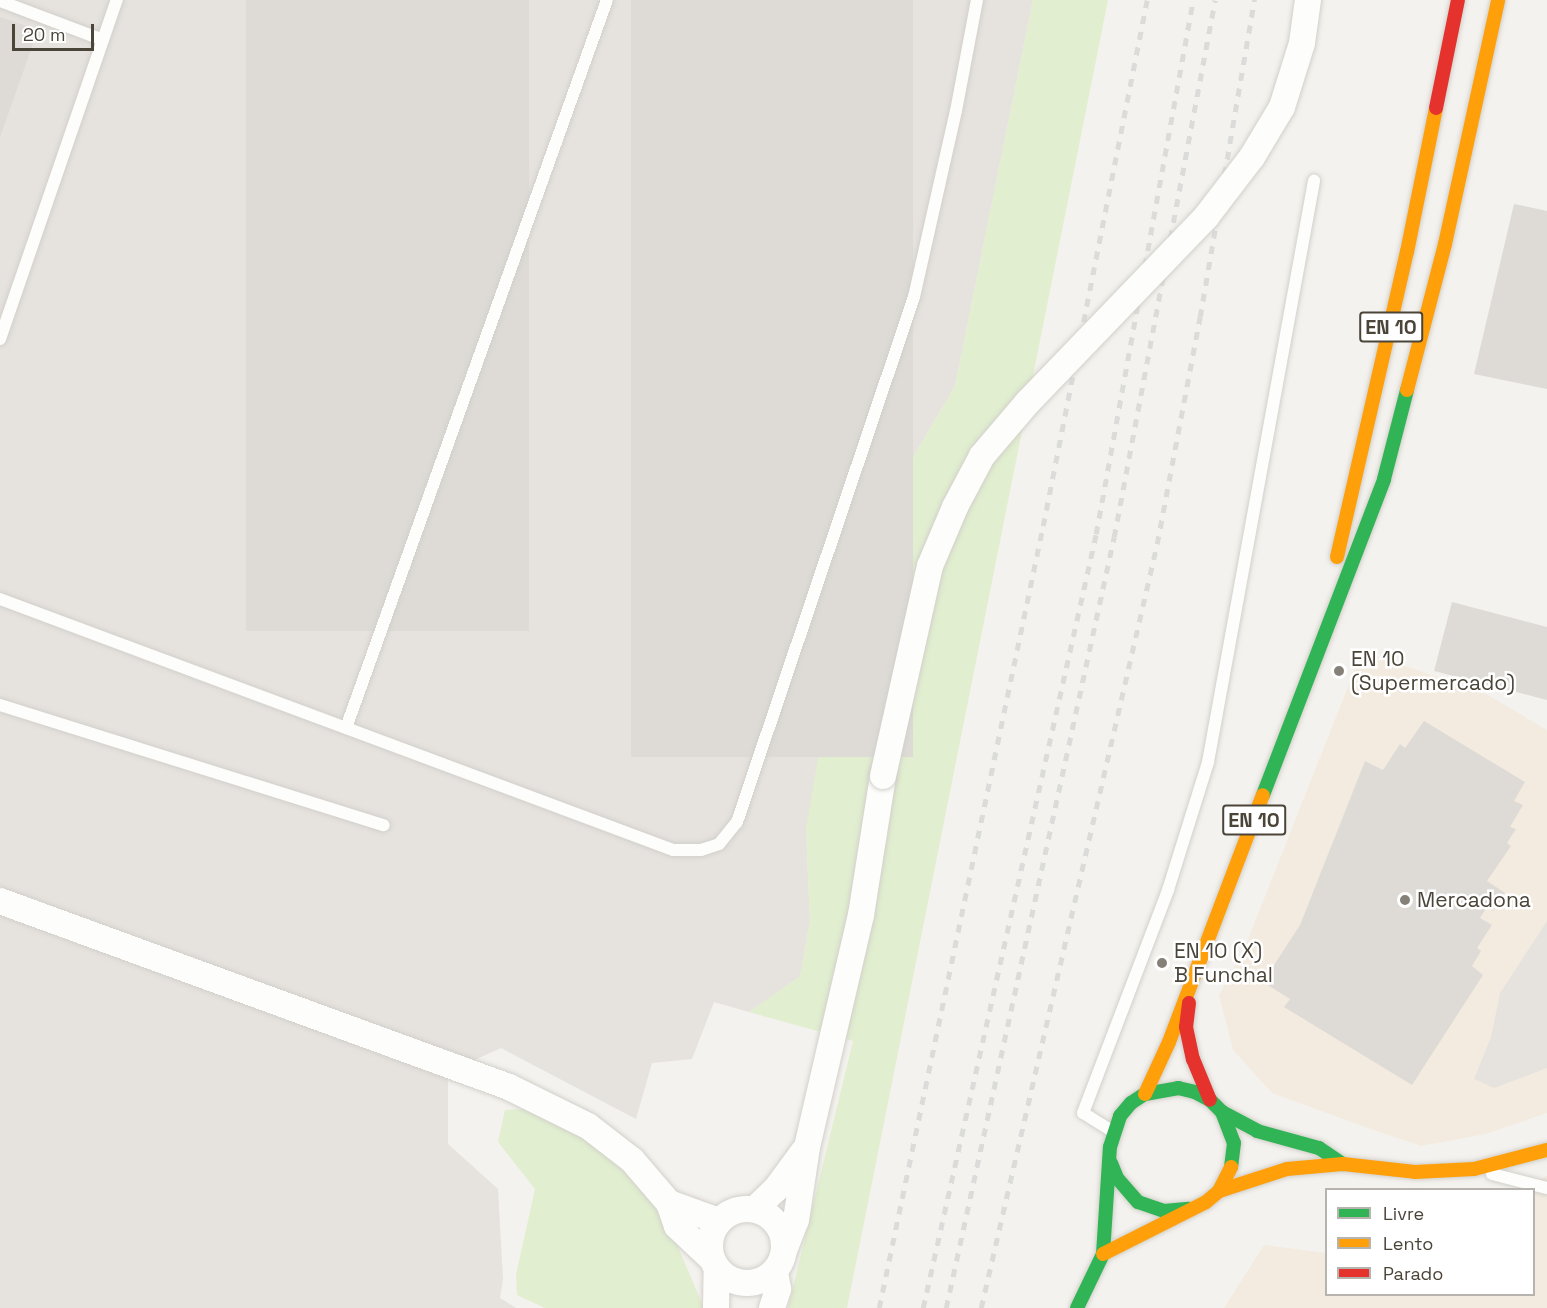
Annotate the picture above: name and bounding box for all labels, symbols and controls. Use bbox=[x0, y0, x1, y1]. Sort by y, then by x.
scale bar bbox=[15, 12, 98, 50]
text: 20 m bbox=[23, 23, 66, 46]
road number: EN 10 bbox=[1358, 310, 1424, 344]
place label: EN 10 (Supermercado) bbox=[1351, 646, 1515, 696]
marker: EN 10 (Supermercado) bbox=[1332, 664, 1346, 678]
road number: EN 10 bbox=[1221, 803, 1287, 837]
place label: Mercadona bbox=[1417, 887, 1531, 913]
marker: Mercadona bbox=[1398, 893, 1412, 907]
place label: EN 10 (X) B Funchal bbox=[1174, 938, 1273, 988]
marker: EN 10 (X) B Funchal bbox=[1155, 956, 1169, 970]
legend bbox=[1325, 1188, 1535, 1296]
text: Livre bbox=[1383, 1202, 1424, 1225]
text: Lento bbox=[1383, 1232, 1433, 1255]
text: Parado bbox=[1383, 1262, 1443, 1285]

